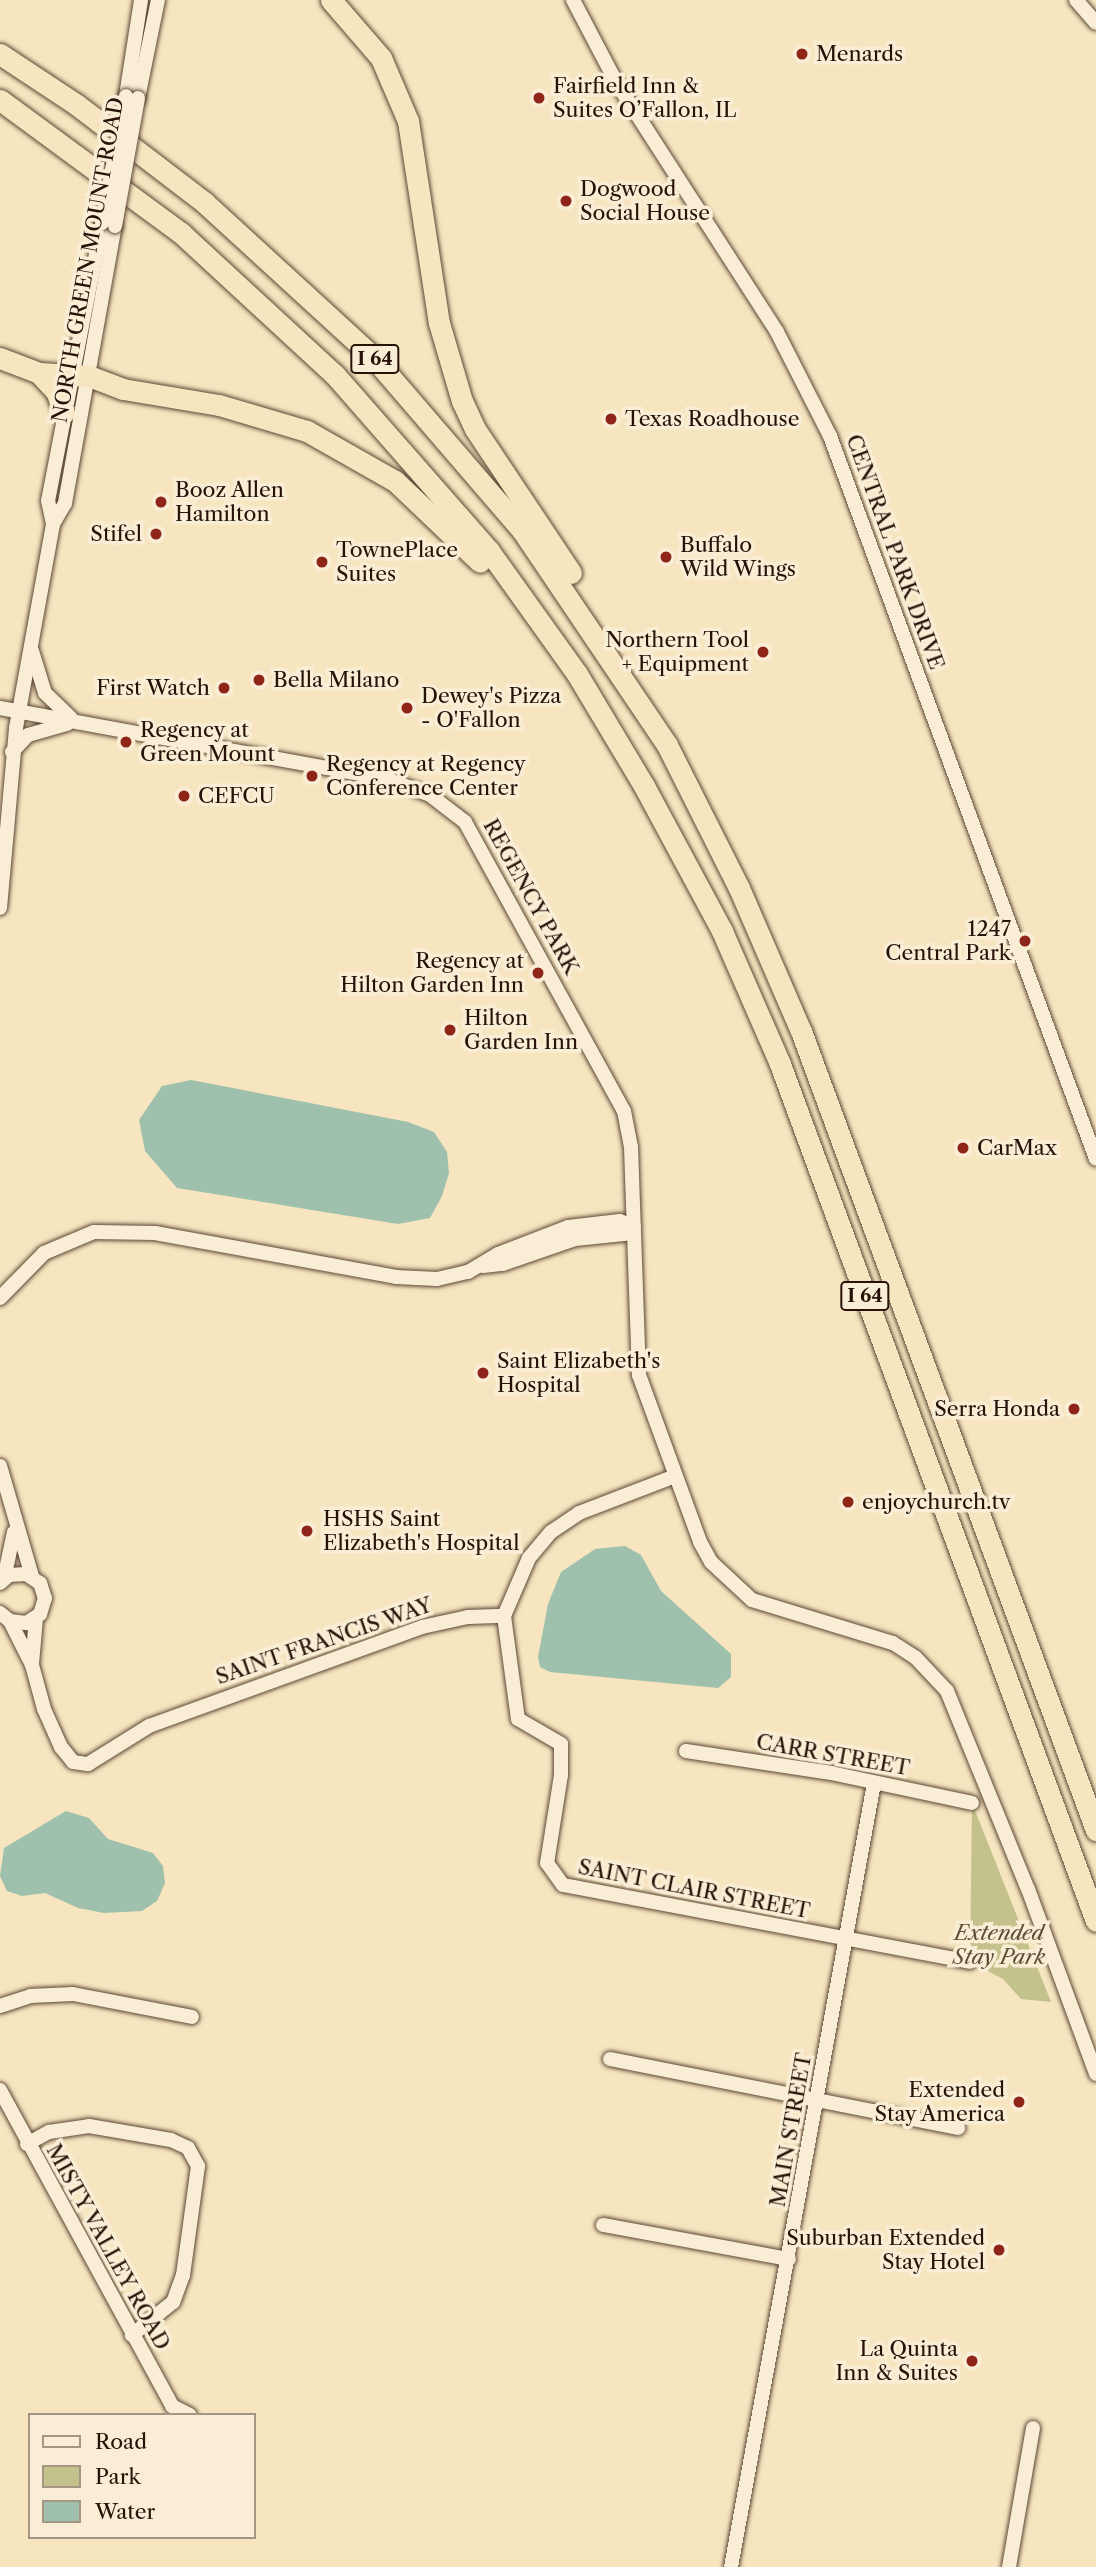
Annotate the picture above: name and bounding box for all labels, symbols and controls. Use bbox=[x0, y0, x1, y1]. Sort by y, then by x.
place label: Menards bbox=[816, 41, 903, 67]
marker: Menards bbox=[794, 46, 810, 62]
place label: Fairfield Inn & Suites O’Fallon, IL bbox=[553, 73, 737, 123]
marker: Fairfield Inn & Suites O’Fallon, IL bbox=[531, 90, 547, 106]
street label: NORTH GREEN MOUNT ROAD bbox=[47, 95, 129, 425]
place label: Dogwood Social House bbox=[580, 176, 710, 226]
marker: Dogwood Social House bbox=[558, 193, 574, 209]
road number: I 64 bbox=[349, 344, 401, 374]
place label: Texas Roadhouse bbox=[625, 406, 799, 432]
marker: Texas Roadhouse bbox=[603, 411, 619, 427]
street label: CENTRAL PARK DRIVE bbox=[841, 431, 949, 673]
place label: Booz Allen Hamilton bbox=[175, 477, 285, 527]
marker: Booz Allen Hamilton bbox=[153, 494, 169, 510]
place label: Stifel bbox=[90, 521, 142, 547]
marker: Stifel bbox=[148, 526, 164, 542]
place label: Buffalo Wild Wings bbox=[680, 532, 797, 582]
place label: TownePlace Suites bbox=[336, 537, 458, 587]
marker: Buffalo Wild Wings bbox=[658, 549, 674, 565]
marker: TownePlace Suites bbox=[314, 554, 330, 570]
place label: Northern Tool + Equipment bbox=[605, 627, 749, 677]
marker: Northern Tool + Equipment bbox=[755, 644, 771, 660]
place label: Bella Milano bbox=[273, 667, 400, 693]
marker: Bella Milano bbox=[251, 672, 267, 688]
place label: First Watch bbox=[95, 675, 210, 701]
marker: First Watch bbox=[216, 680, 232, 696]
place label: Dewey's Pizza - O'Fallon bbox=[421, 683, 561, 733]
marker: Dewey's Pizza - O'Fallon bbox=[399, 700, 415, 716]
place label: Regency at Green Mount bbox=[140, 717, 275, 767]
marker: Regency at Green Mount bbox=[118, 734, 134, 750]
place label: Regency at Regency Conference Center bbox=[326, 751, 526, 801]
marker: Regency at Regency Conference Center bbox=[304, 768, 320, 784]
place label: CEFCU bbox=[198, 783, 275, 809]
marker: CEFCU bbox=[176, 788, 192, 804]
street label: REGENCY PARK bbox=[478, 814, 584, 980]
place label: 1247 Central Park bbox=[885, 916, 1011, 966]
marker: 1247 Central Park bbox=[1017, 933, 1033, 949]
place label: Regency at Hilton Garden Inn bbox=[340, 948, 524, 998]
marker: Regency at Hilton Garden Inn bbox=[530, 965, 546, 981]
place label: Hilton Garden Inn bbox=[464, 1005, 578, 1055]
marker: Hilton Garden Inn bbox=[442, 1022, 458, 1038]
place label: CarMax bbox=[977, 1135, 1057, 1161]
marker: CarMax bbox=[955, 1140, 971, 1156]
road number: I 64 bbox=[839, 1280, 891, 1312]
place label: Saint Elizabeth's Hospital bbox=[497, 1348, 660, 1398]
marker: Saint Elizabeth's Hospital bbox=[475, 1365, 491, 1381]
place label: Serra Honda bbox=[934, 1396, 1060, 1422]
marker: Serra Honda bbox=[1066, 1401, 1082, 1417]
place label: enjoychurch.tv bbox=[862, 1489, 1010, 1515]
marker: enjoychurch.tv bbox=[840, 1494, 856, 1510]
place label: HSHS Saint Elizabeth's Hospital bbox=[323, 1506, 519, 1556]
marker: HSHS Saint Elizabeth's Hospital bbox=[297, 1521, 317, 1541]
street label: SAINT FRANCIS WAY bbox=[212, 1592, 436, 1690]
street label: CARR STREET bbox=[754, 1729, 912, 1781]
street label: SAINT CLAIR STREET bbox=[575, 1854, 813, 1924]
park label: Extended Stay Park bbox=[953, 1920, 1045, 1970]
street label: MAIN STREET bbox=[765, 2051, 817, 2209]
place label: Extended Stay America bbox=[873, 2077, 1005, 2127]
marker: Extended Stay America bbox=[1011, 2094, 1027, 2110]
street label: MISTY VALLEY ROAD bbox=[40, 2139, 176, 2355]
place label: Suburban Extended Stay Hotel bbox=[786, 2225, 985, 2275]
marker: Suburban Extended Stay Hotel bbox=[991, 2242, 1007, 2258]
place label: La Quinta Inn & Suites bbox=[835, 2336, 958, 2386]
marker: La Quinta Inn & Suites bbox=[964, 2353, 980, 2369]
legend bbox=[28, 2413, 256, 2539]
text: Road bbox=[95, 2429, 147, 2454]
text: Park bbox=[95, 2464, 141, 2489]
text: Water bbox=[95, 2499, 155, 2524]

